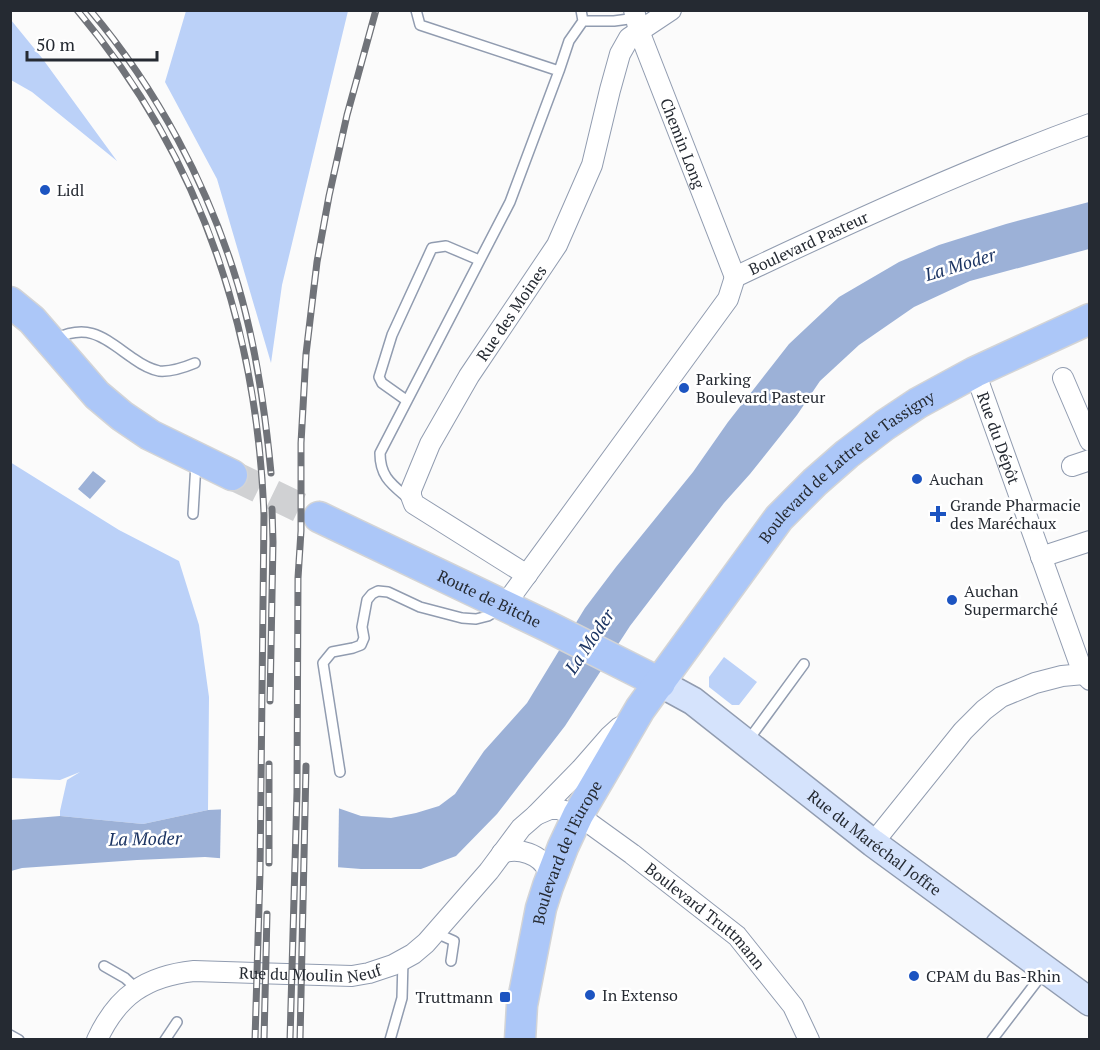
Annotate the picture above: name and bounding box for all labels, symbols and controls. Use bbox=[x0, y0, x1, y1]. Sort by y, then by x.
scale bar bbox=[27, 24, 158, 62]
text: 50 m bbox=[36, 32, 76, 56]
street label: Chemin Long bbox=[655, 95, 711, 192]
place label: Lidl bbox=[57, 179, 84, 201]
marker: Lidl bbox=[38, 183, 52, 197]
street label: Boulevard Pasteur bbox=[745, 205, 872, 280]
water label: La Moder bbox=[921, 242, 999, 286]
street label: Rue des Moines bbox=[471, 261, 551, 365]
place label: Parking Boulevard Pasteur bbox=[696, 368, 826, 408]
marker: Parking Boulevard Pasteur bbox=[677, 381, 691, 395]
street label: Boulevard de Lattre de Tassigny bbox=[753, 385, 939, 547]
street label: Rue du Dépôt bbox=[972, 389, 1025, 487]
place label: Auchan bbox=[929, 468, 984, 490]
marker: Auchan bbox=[910, 472, 924, 486]
place label: Grande Pharmacie des Maréchaux bbox=[950, 494, 1081, 534]
marker: Grande Pharmacie des Maréchaux bbox=[931, 507, 945, 521]
street label: Route de Bitche bbox=[434, 564, 545, 633]
place label: Auchan Supermarché bbox=[964, 580, 1058, 620]
marker: Auchan Supermarché bbox=[945, 593, 959, 607]
water label: La Moder bbox=[558, 603, 620, 679]
street label: Boulevard de l'Europe bbox=[527, 776, 607, 926]
street label: Rue du Maréchal Joffre bbox=[803, 785, 946, 901]
water label: La Moder bbox=[107, 825, 183, 851]
street label: Boulevard Truttmann bbox=[641, 857, 771, 974]
street label: Rue du Moulin Neuf bbox=[239, 958, 386, 988]
place label: CPAM du Bas-Rhin bbox=[926, 965, 1061, 987]
marker: CPAM du Bas-Rhin bbox=[907, 969, 921, 983]
place label: In Extenso bbox=[602, 984, 678, 1006]
place label: Truttmann bbox=[415, 986, 493, 1008]
marker: In Extenso bbox=[583, 988, 597, 1002]
marker: Truttmann bbox=[498, 990, 512, 1004]

